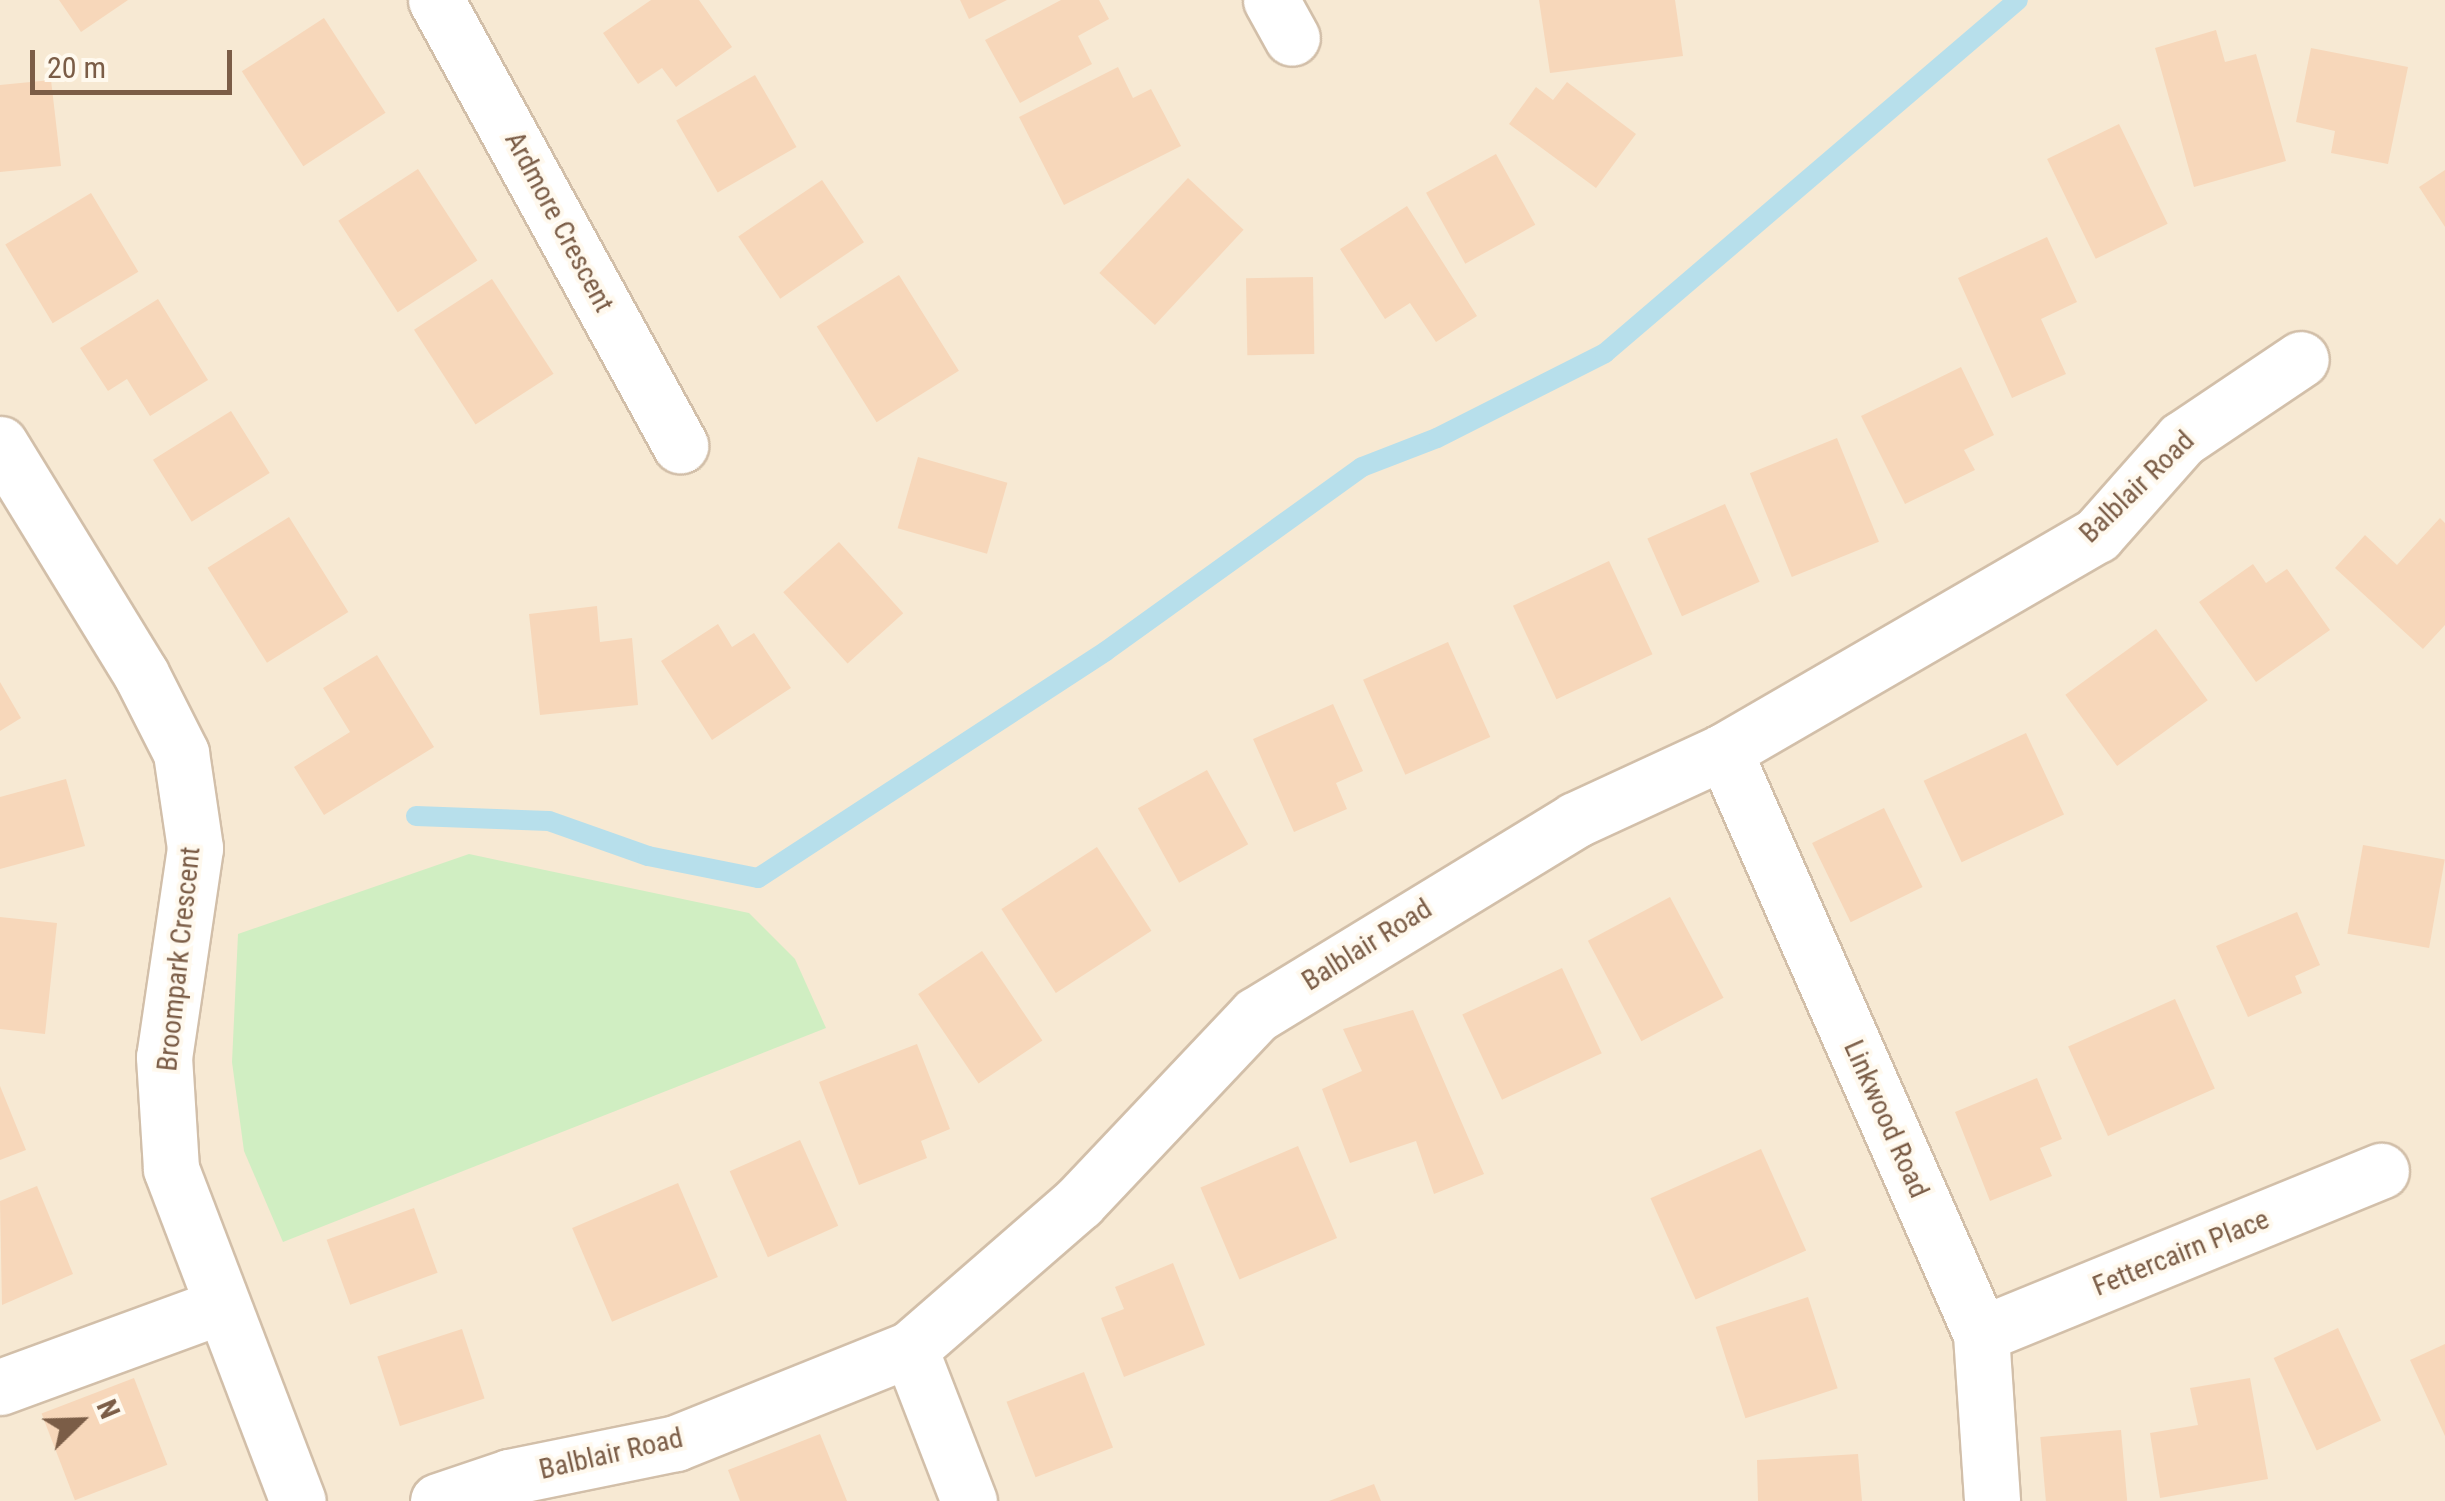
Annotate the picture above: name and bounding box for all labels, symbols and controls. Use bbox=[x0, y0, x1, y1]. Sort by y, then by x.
scale bar bbox=[35, 30, 238, 92]
text: 20 m bbox=[47, 50, 106, 85]
street label: Ardmore Crescent bbox=[497, 126, 621, 318]
street label: Balblair Road bbox=[2073, 424, 2201, 550]
street label: Broompark Crescent bbox=[151, 845, 207, 1073]
street label: Balblair Road bbox=[1296, 892, 1438, 998]
street label: Linkwood Road bbox=[1836, 1035, 1936, 1203]
street label: Fettercairn Place bbox=[2088, 1202, 2274, 1304]
north arrow bbox=[30, 1371, 130, 1471]
text: N bbox=[90, 1395, 127, 1423]
street label: Balblair Road bbox=[536, 1421, 686, 1487]

